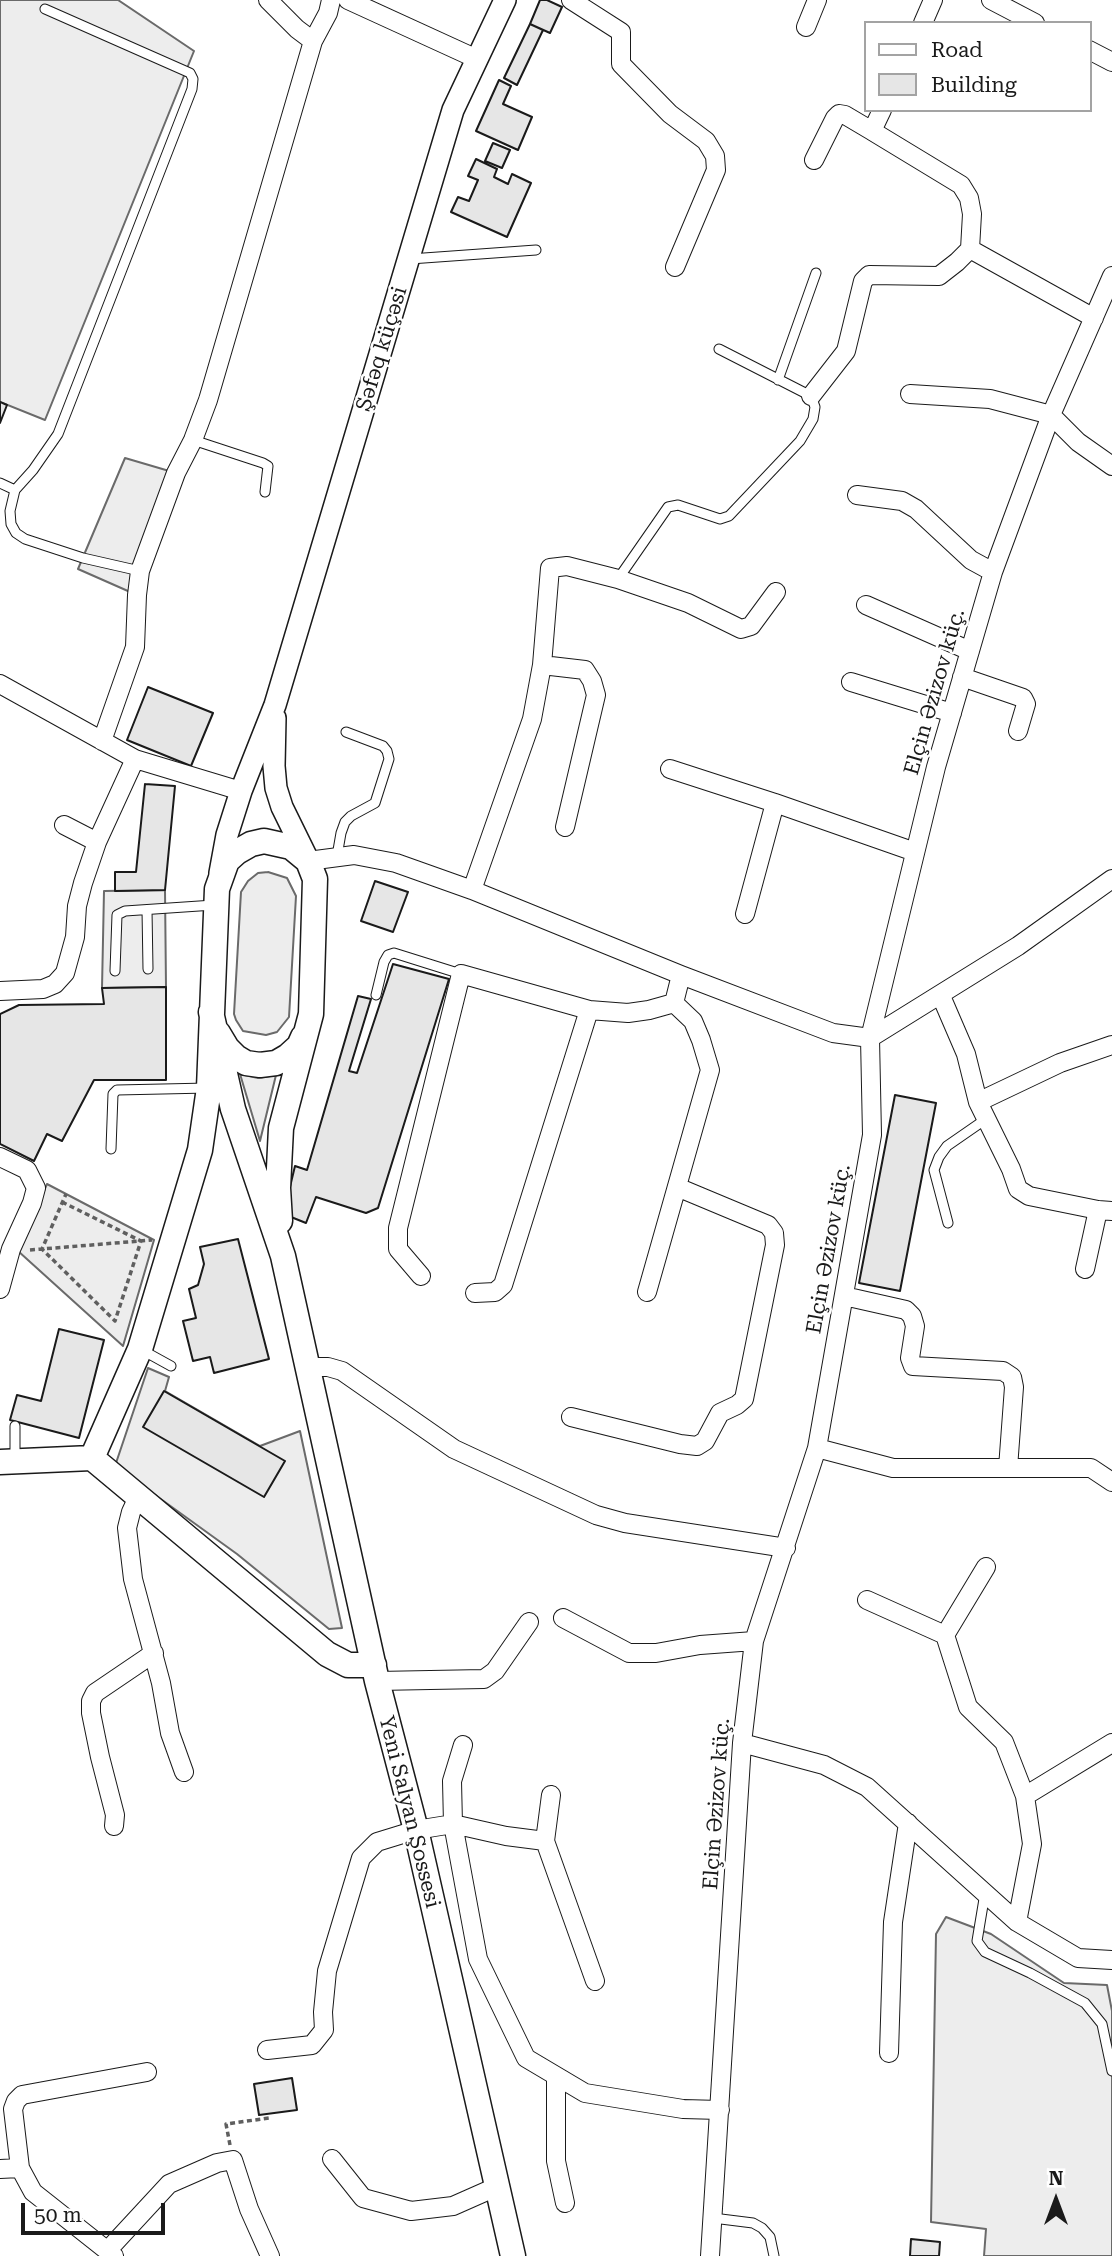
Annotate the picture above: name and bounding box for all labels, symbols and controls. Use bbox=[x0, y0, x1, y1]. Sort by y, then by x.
legend bbox=[864, 21, 1091, 112]
text: Road bbox=[931, 38, 983, 62]
text: Building bbox=[931, 73, 1017, 97]
street label: Şəfəq küçəsi bbox=[351, 284, 413, 414]
street label: Elçin Əzizov küç. bbox=[899, 606, 971, 778]
street label: Elçin Əzizov küç. bbox=[802, 1162, 856, 1336]
street label: Yeni Salyan Şossesi bbox=[373, 1713, 445, 1911]
street label: Elçin Əzizov küç. bbox=[698, 1717, 736, 1891]
north arrow bbox=[1021, 2165, 1091, 2235]
text: N bbox=[1049, 2167, 1063, 2190]
scale bar bbox=[24, 2190, 168, 2234]
text: 50 m bbox=[34, 2203, 82, 2227]

